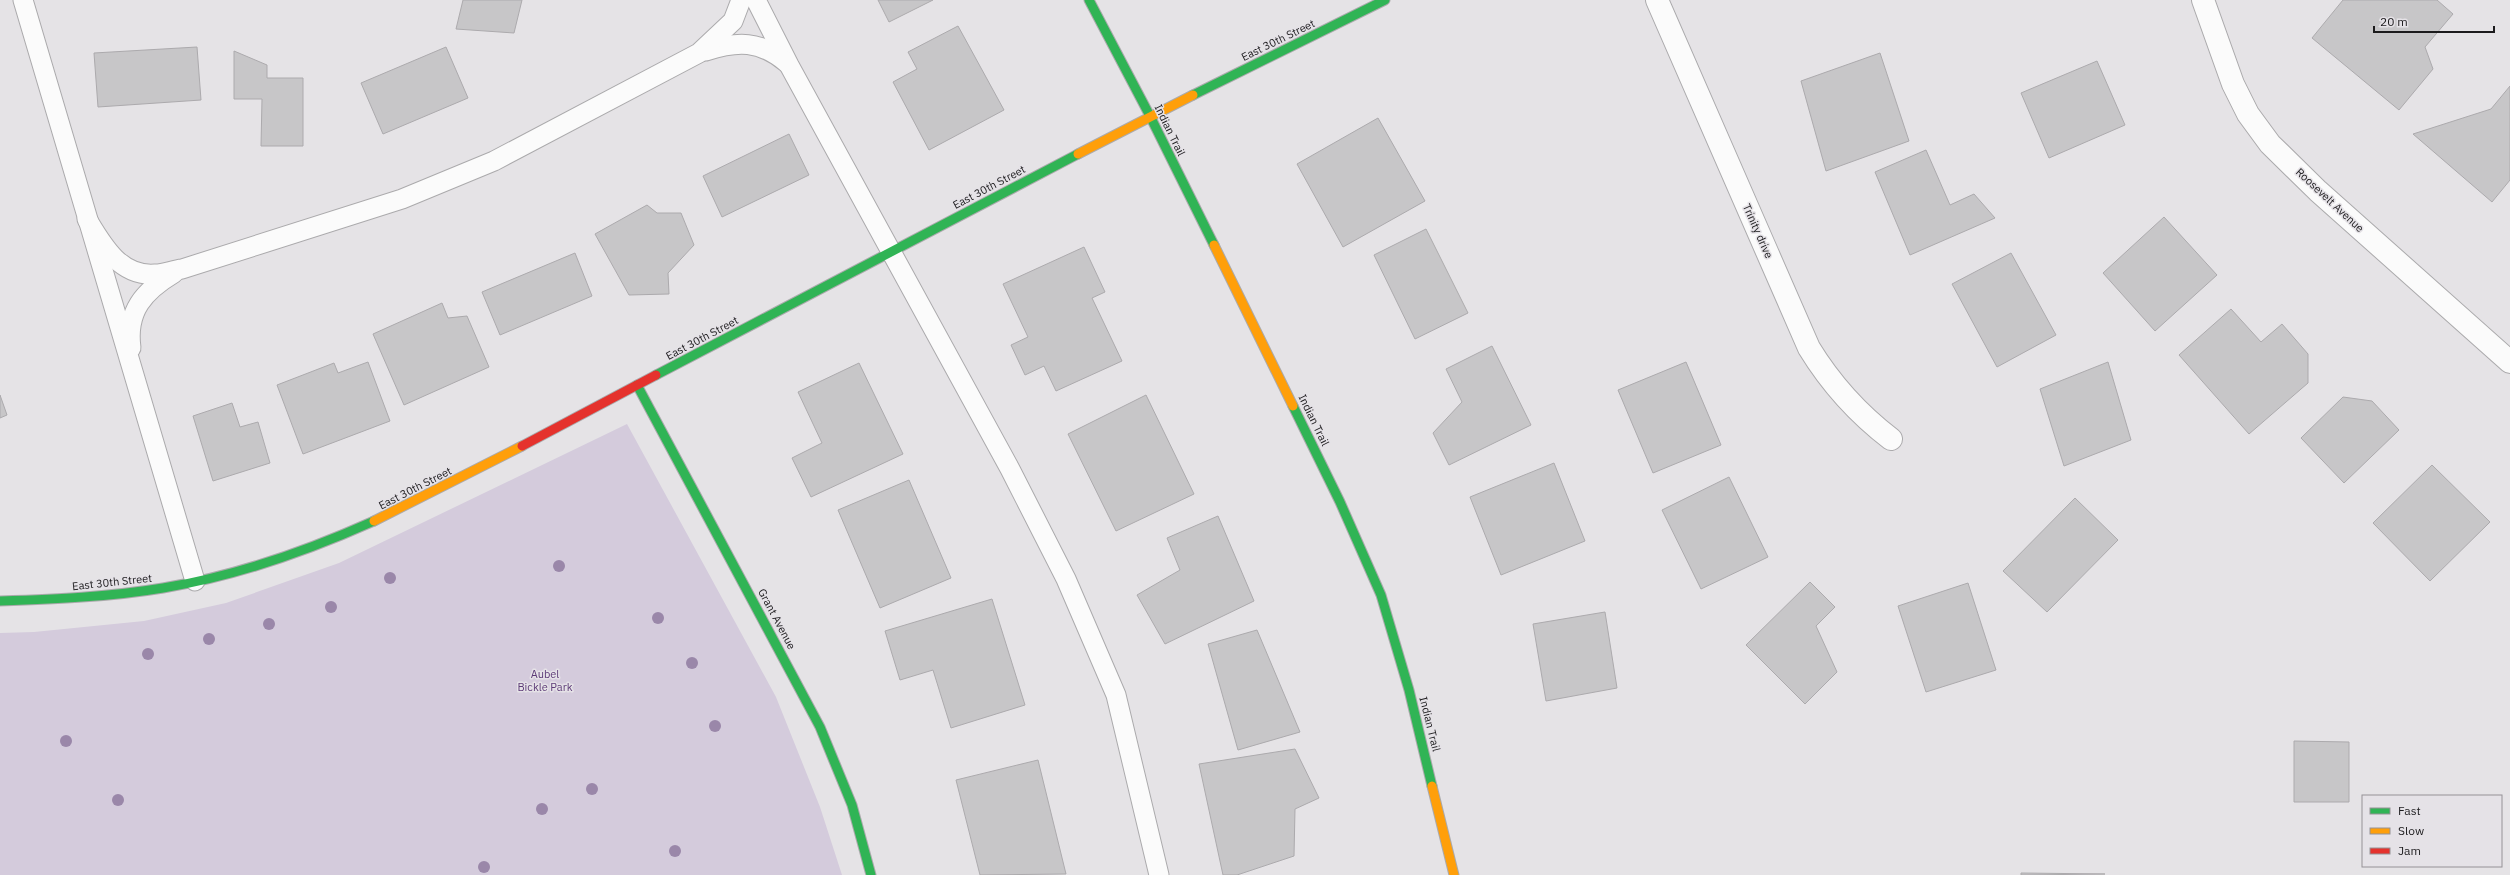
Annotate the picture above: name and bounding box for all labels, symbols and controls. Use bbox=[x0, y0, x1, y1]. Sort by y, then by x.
scale bar bbox=[2374, 8, 2494, 34]
text: 20 m bbox=[2380, 14, 2408, 29]
street label: East 30th Street bbox=[1239, 16, 1317, 64]
street label: Indian Trail bbox=[1151, 102, 1189, 158]
street label: East 30th Street bbox=[950, 162, 1028, 212]
street label: Roosevelt Avenue bbox=[2293, 165, 2367, 235]
street label: Trinity drive bbox=[1740, 202, 1776, 260]
street label: East 30th Street bbox=[663, 313, 741, 363]
street label: Indian Trail bbox=[1295, 392, 1333, 448]
street label: East 30th Street bbox=[376, 464, 454, 512]
street label: East 30th Street bbox=[71, 571, 153, 593]
street label: Grant Avenue bbox=[755, 586, 799, 652]
park label: Aubel Bickle Park bbox=[517, 667, 573, 694]
street label: Indian Trail bbox=[1416, 695, 1444, 753]
legend bbox=[2362, 795, 2502, 867]
text: Fast bbox=[2398, 803, 2421, 818]
text: Slow bbox=[2398, 823, 2424, 838]
text: Jam bbox=[2398, 843, 2421, 858]

